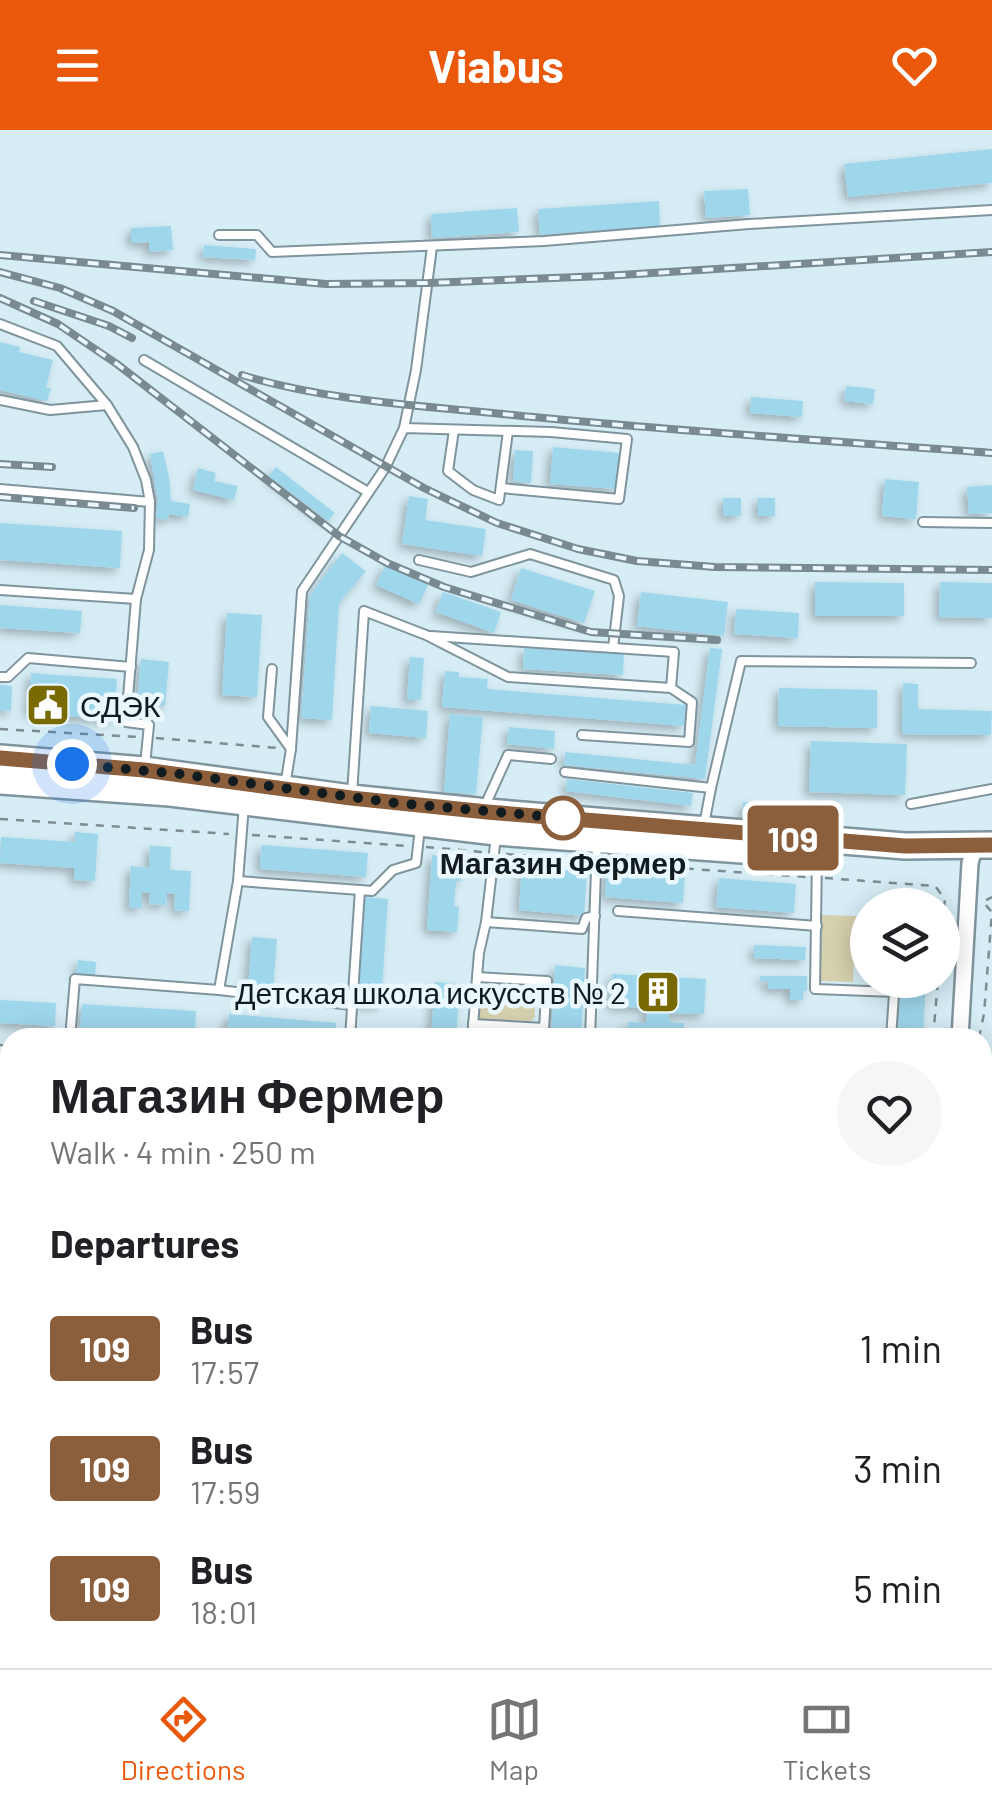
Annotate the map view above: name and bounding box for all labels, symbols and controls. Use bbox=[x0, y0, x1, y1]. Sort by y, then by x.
icon: menu bbox=[50, 38, 105, 93]
text: Viabus bbox=[428, 38, 564, 92]
icon: heart bbox=[887, 38, 942, 93]
public building icon: СДЭК bbox=[25, 682, 71, 728]
place label: СДЭК bbox=[80, 687, 161, 723]
your location bbox=[47, 739, 97, 789]
marker: Магазин Фермер bbox=[542, 797, 584, 839]
line badge: 109 bbox=[736, 806, 850, 870]
text: 109 bbox=[768, 817, 818, 859]
place label: Магазин Фермер bbox=[440, 844, 686, 880]
map controls bbox=[850, 888, 960, 998]
button: layers bbox=[850, 888, 960, 998]
building icon: Детская школа искусств № 2 bbox=[635, 969, 681, 1015]
place label: Детская школа искусств № 2 bbox=[235, 974, 626, 1010]
button: heart bbox=[837, 1061, 942, 1166]
text: Магазин Фермер bbox=[50, 1065, 444, 1123]
text: Walk · 4 min · 250 m bbox=[50, 1132, 316, 1170]
text: Departures bbox=[50, 1220, 239, 1266]
text: Bus bbox=[190, 1306, 253, 1352]
text: 1 min bbox=[860, 1325, 942, 1371]
text: 109 bbox=[80, 1327, 130, 1369]
text: 17:57 bbox=[190, 1352, 259, 1390]
text: Bus bbox=[190, 1426, 253, 1472]
text: 3 min bbox=[853, 1445, 942, 1491]
text: 109 bbox=[80, 1447, 130, 1489]
text: 17:59 bbox=[190, 1472, 260, 1510]
text: Bus bbox=[190, 1546, 253, 1592]
text: 5 min bbox=[853, 1565, 942, 1611]
text: 109 bbox=[80, 1567, 130, 1609]
text: 18:01 bbox=[190, 1592, 257, 1630]
tab: Directions bbox=[120, 1692, 246, 1786]
tab: Map bbox=[487, 1692, 542, 1786]
tab: Tickets bbox=[782, 1692, 872, 1786]

